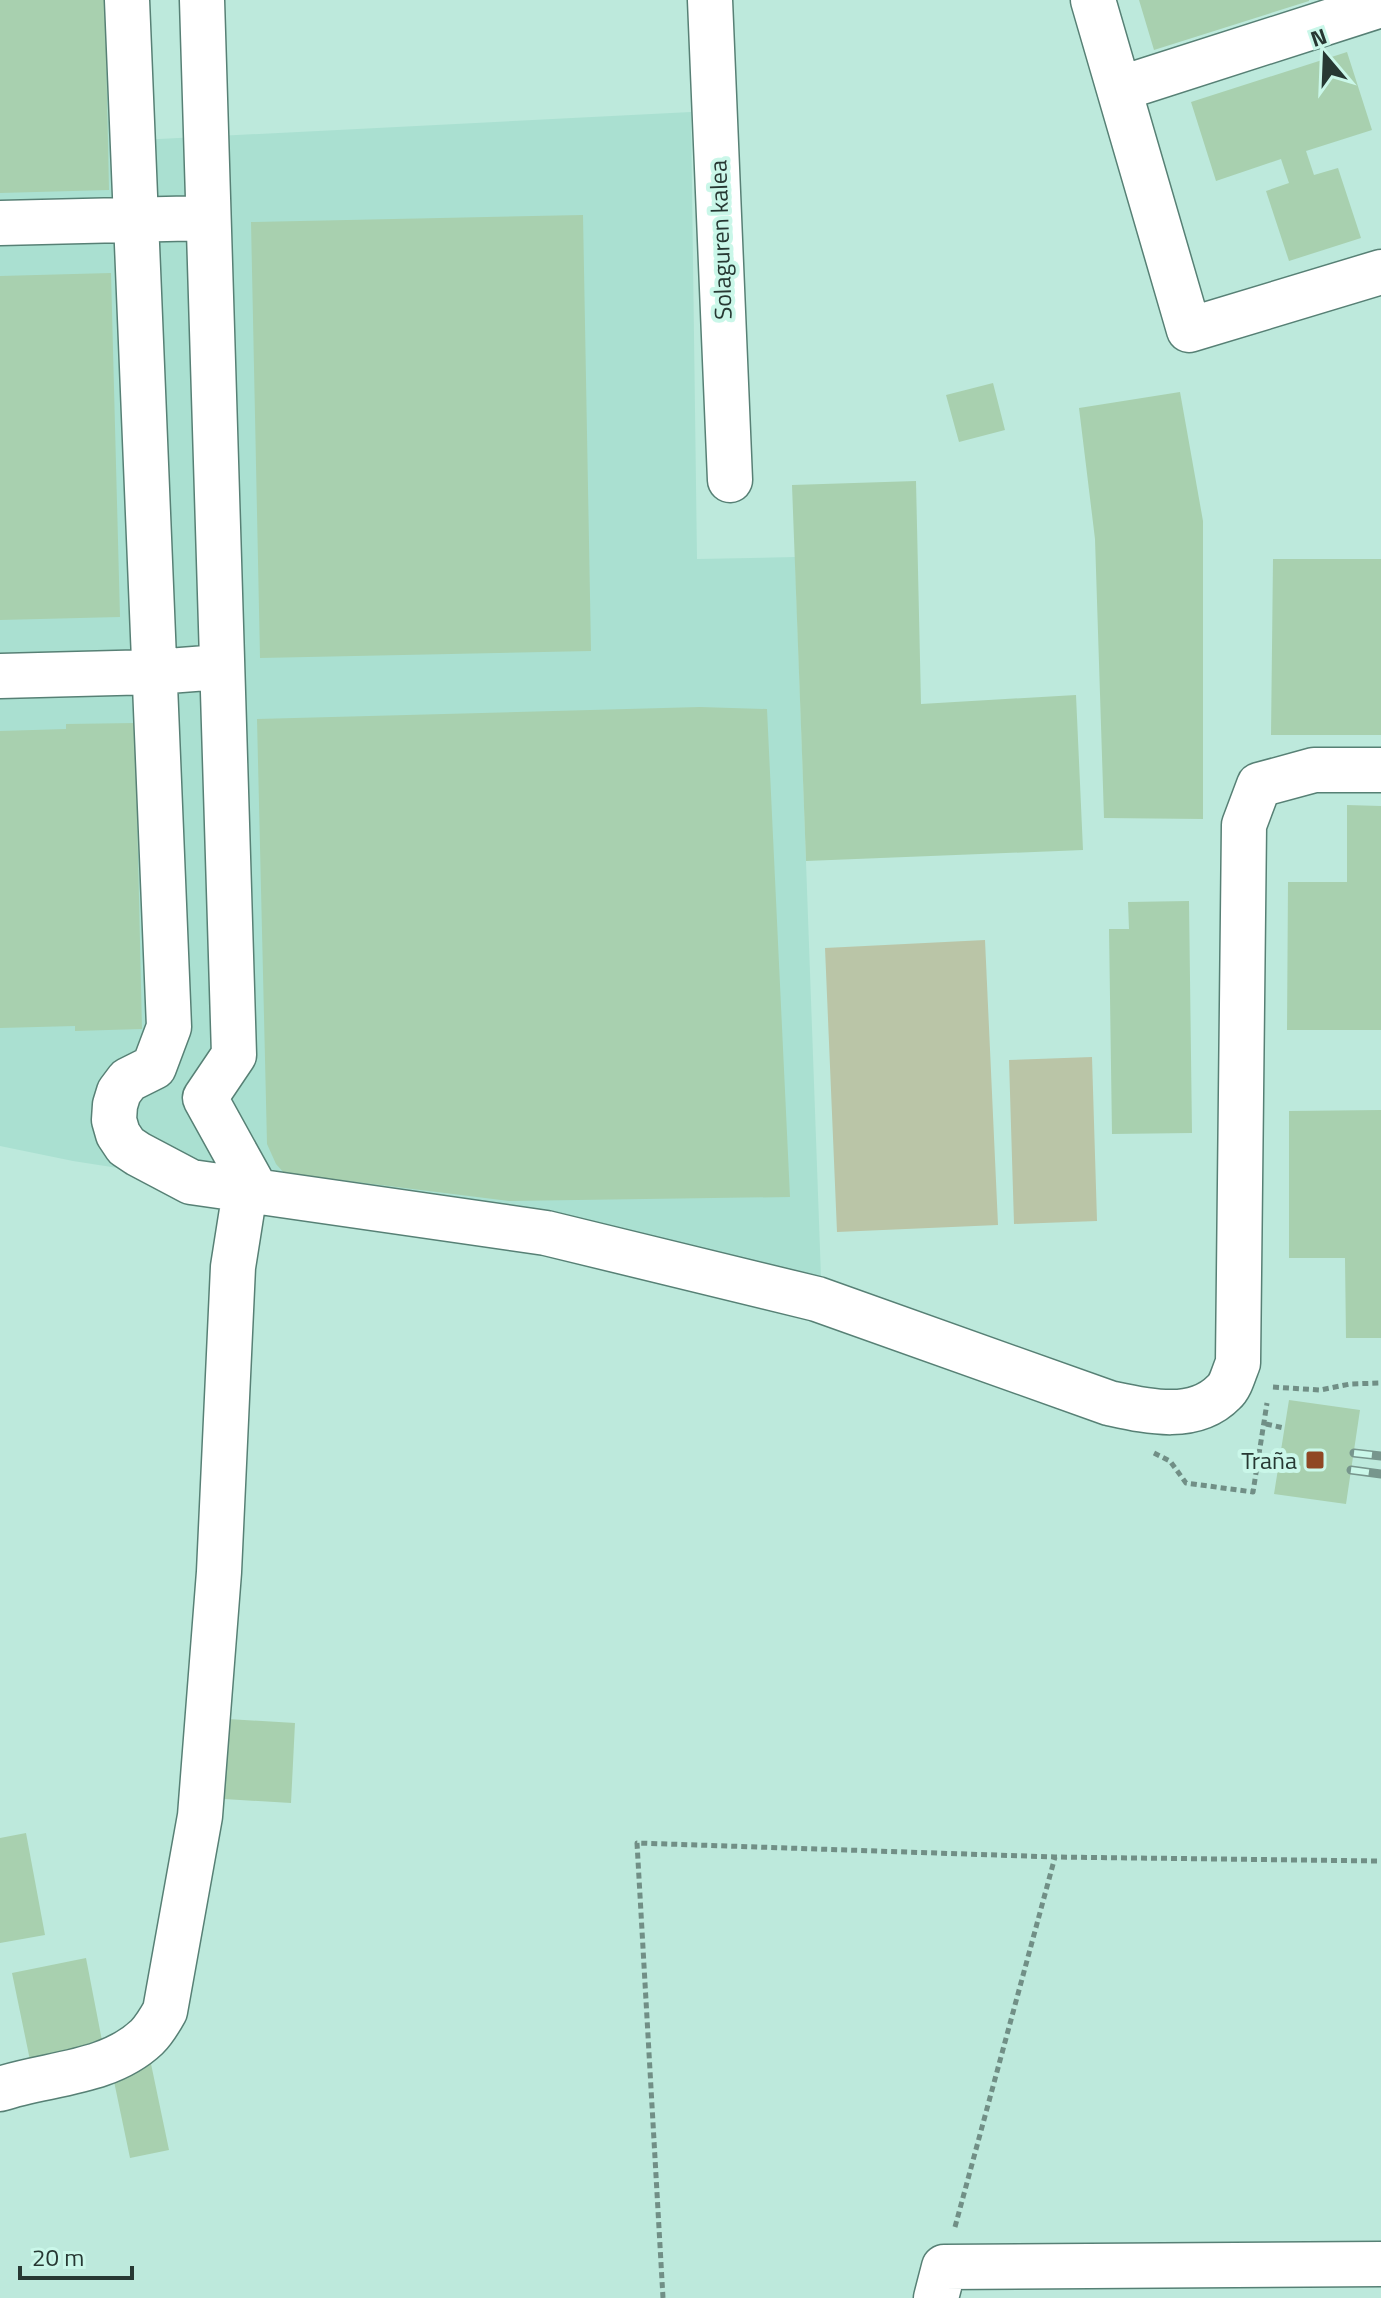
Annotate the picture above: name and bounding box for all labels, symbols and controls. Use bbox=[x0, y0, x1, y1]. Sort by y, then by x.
north arrow bbox=[1285, 16, 1365, 96]
text: N bbox=[1306, 19, 1331, 56]
street label: Solaguren kalea bbox=[699, 160, 741, 320]
place label: Traña bbox=[1241, 1442, 1297, 1478]
marker: Traña bbox=[1304, 1449, 1326, 1471]
scale bar bbox=[20, 2230, 132, 2280]
text: 20 m bbox=[32, 2239, 84, 2275]

